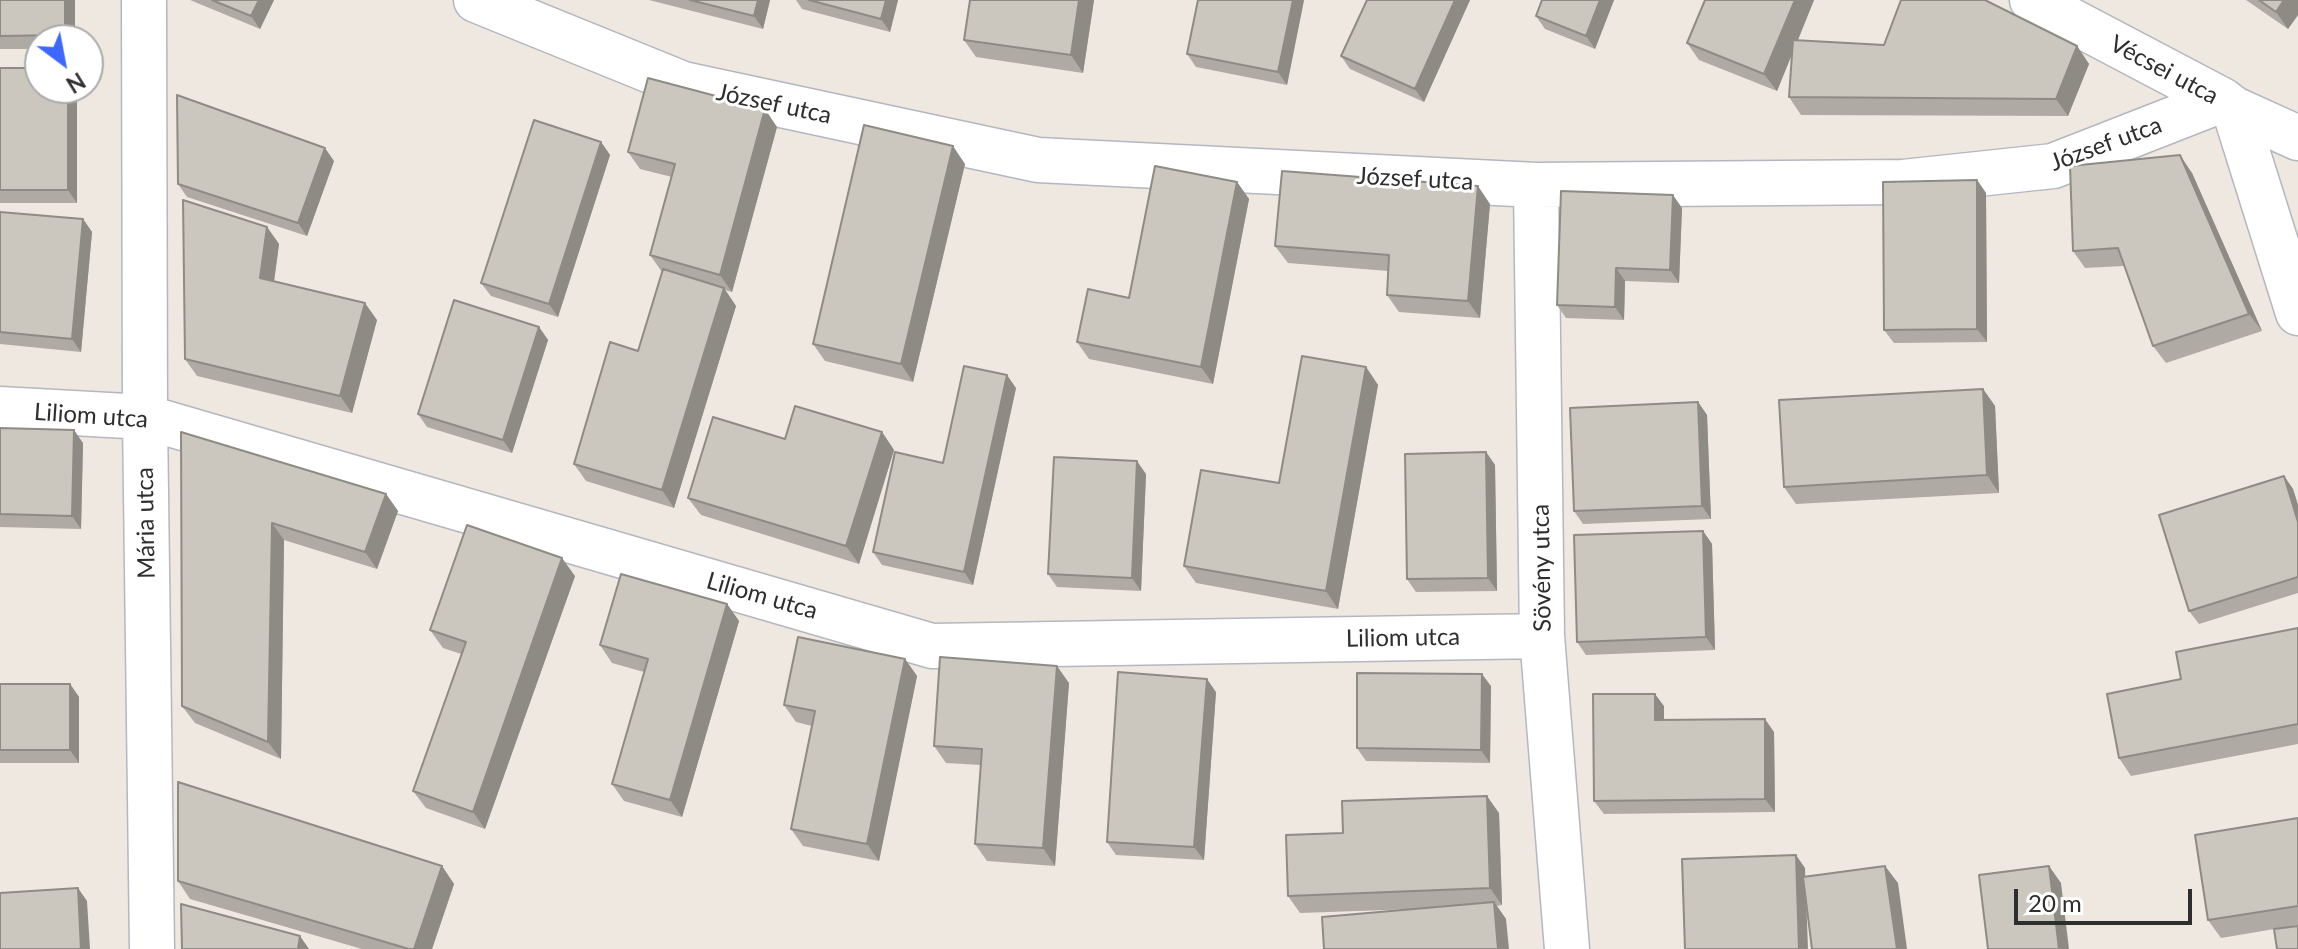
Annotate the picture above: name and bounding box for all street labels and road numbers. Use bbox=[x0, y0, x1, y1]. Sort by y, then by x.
street label: Vécsei utca bbox=[2105, 29, 2223, 111]
street label: József utca bbox=[714, 78, 834, 130]
street label: József utca bbox=[2046, 111, 2166, 177]
street label: József utca bbox=[1356, 162, 1474, 196]
street label: Liliom utca bbox=[33, 398, 149, 434]
street label: Mária utca bbox=[131, 467, 161, 579]
street label: Sövény utca bbox=[1526, 504, 1558, 632]
street label: Liliom utca bbox=[703, 566, 821, 626]
street label: Liliom utca bbox=[1346, 623, 1460, 653]

